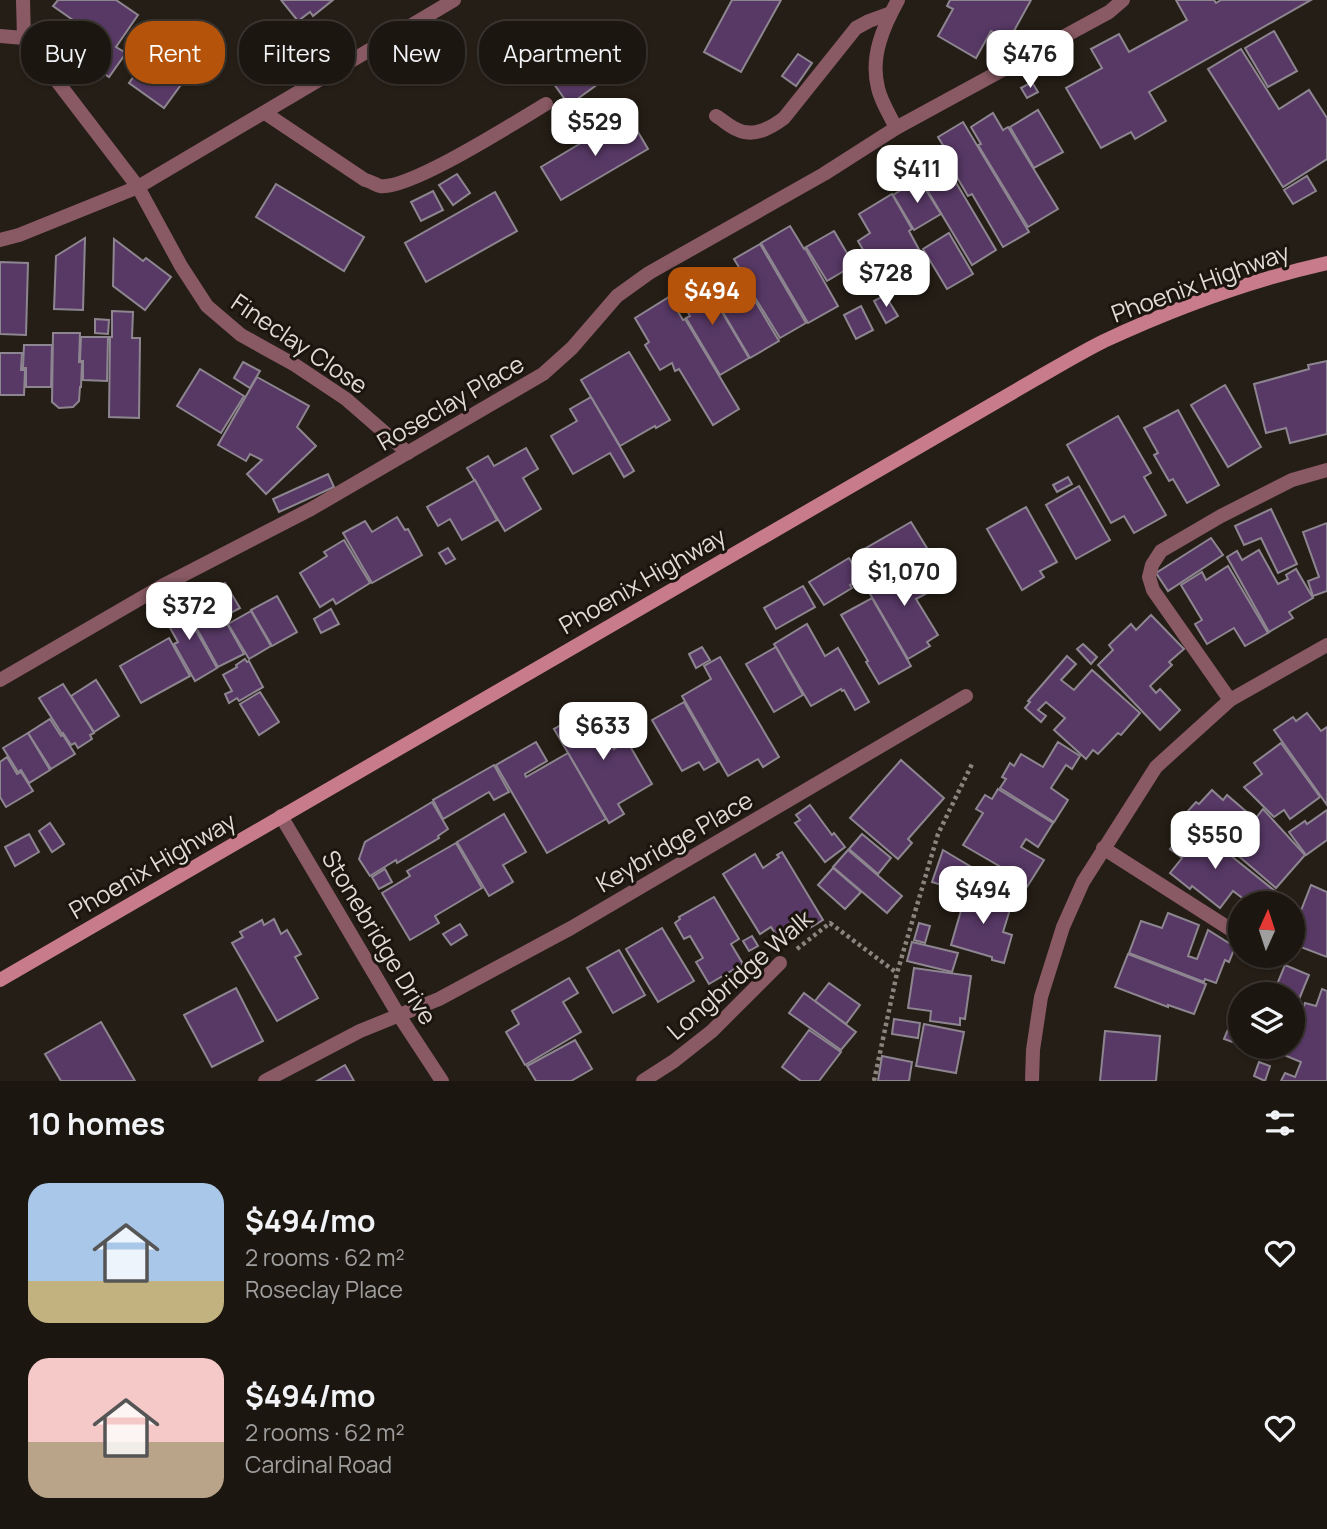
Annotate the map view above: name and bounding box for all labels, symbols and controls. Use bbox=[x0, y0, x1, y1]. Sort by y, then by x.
chip: Buy bbox=[21, 21, 111, 84]
chip: Rent bbox=[125, 21, 225, 84]
chip: Filters bbox=[239, 21, 355, 84]
chip: New bbox=[369, 21, 465, 84]
chip: Apartment bbox=[479, 21, 646, 84]
pin: $476 bbox=[989, 31, 1071, 90]
text: $476 bbox=[1002, 37, 1058, 69]
pin: $529 bbox=[554, 99, 636, 158]
text: $529 bbox=[567, 105, 623, 137]
pin: $411 bbox=[876, 146, 958, 205]
text: $411 bbox=[893, 152, 941, 184]
street label: Phoenix Highway bbox=[1106, 234, 1294, 330]
pin: $728 bbox=[845, 250, 927, 309]
text: $728 bbox=[859, 256, 913, 288]
pin: $494 bbox=[671, 268, 753, 327]
text: $494 bbox=[684, 274, 740, 306]
street label: Fineclay Close bbox=[225, 285, 375, 401]
street label: Roseclay Place bbox=[370, 347, 530, 457]
street label: Phoenix Highway bbox=[553, 519, 732, 641]
pin: $1,070 bbox=[847, 548, 961, 608]
text: $1,070 bbox=[867, 555, 941, 587]
pin: $372 bbox=[148, 582, 230, 642]
text: $372 bbox=[162, 589, 216, 621]
pin: $633 bbox=[562, 702, 644, 762]
text: $633 bbox=[575, 709, 631, 741]
street label: Keybridge Place bbox=[590, 783, 758, 899]
street label: Phoenix Highway bbox=[63, 804, 242, 926]
pin: $550 bbox=[1174, 812, 1256, 871]
text: $550 bbox=[1187, 818, 1243, 850]
street label: Stonebridge Drive bbox=[315, 844, 445, 1030]
pin: $494 bbox=[942, 866, 1024, 926]
text: $494 bbox=[955, 873, 1011, 905]
north arrow bbox=[1228, 891, 1306, 968]
map controls bbox=[1228, 891, 1305, 1059]
street label: Longbridge Walk bbox=[659, 901, 820, 1046]
button: layers bbox=[1228, 982, 1305, 1059]
text: 10 homes bbox=[28, 1103, 165, 1144]
icon: filters bbox=[1261, 1104, 1299, 1142]
text: $494/mo bbox=[245, 1200, 376, 1241]
icon: home bbox=[84, 1211, 168, 1295]
icon: heart bbox=[1261, 1234, 1299, 1272]
text: 2 rooms · 62 m² bbox=[245, 1241, 405, 1273]
text: Roseclay Place bbox=[245, 1273, 403, 1305]
text: $494/mo bbox=[245, 1375, 376, 1416]
icon: home bbox=[84, 1386, 168, 1470]
icon: heart bbox=[1261, 1409, 1299, 1447]
text: 2 rooms · 62 m² bbox=[245, 1416, 405, 1448]
text: Cardinal Road bbox=[245, 1448, 392, 1480]

